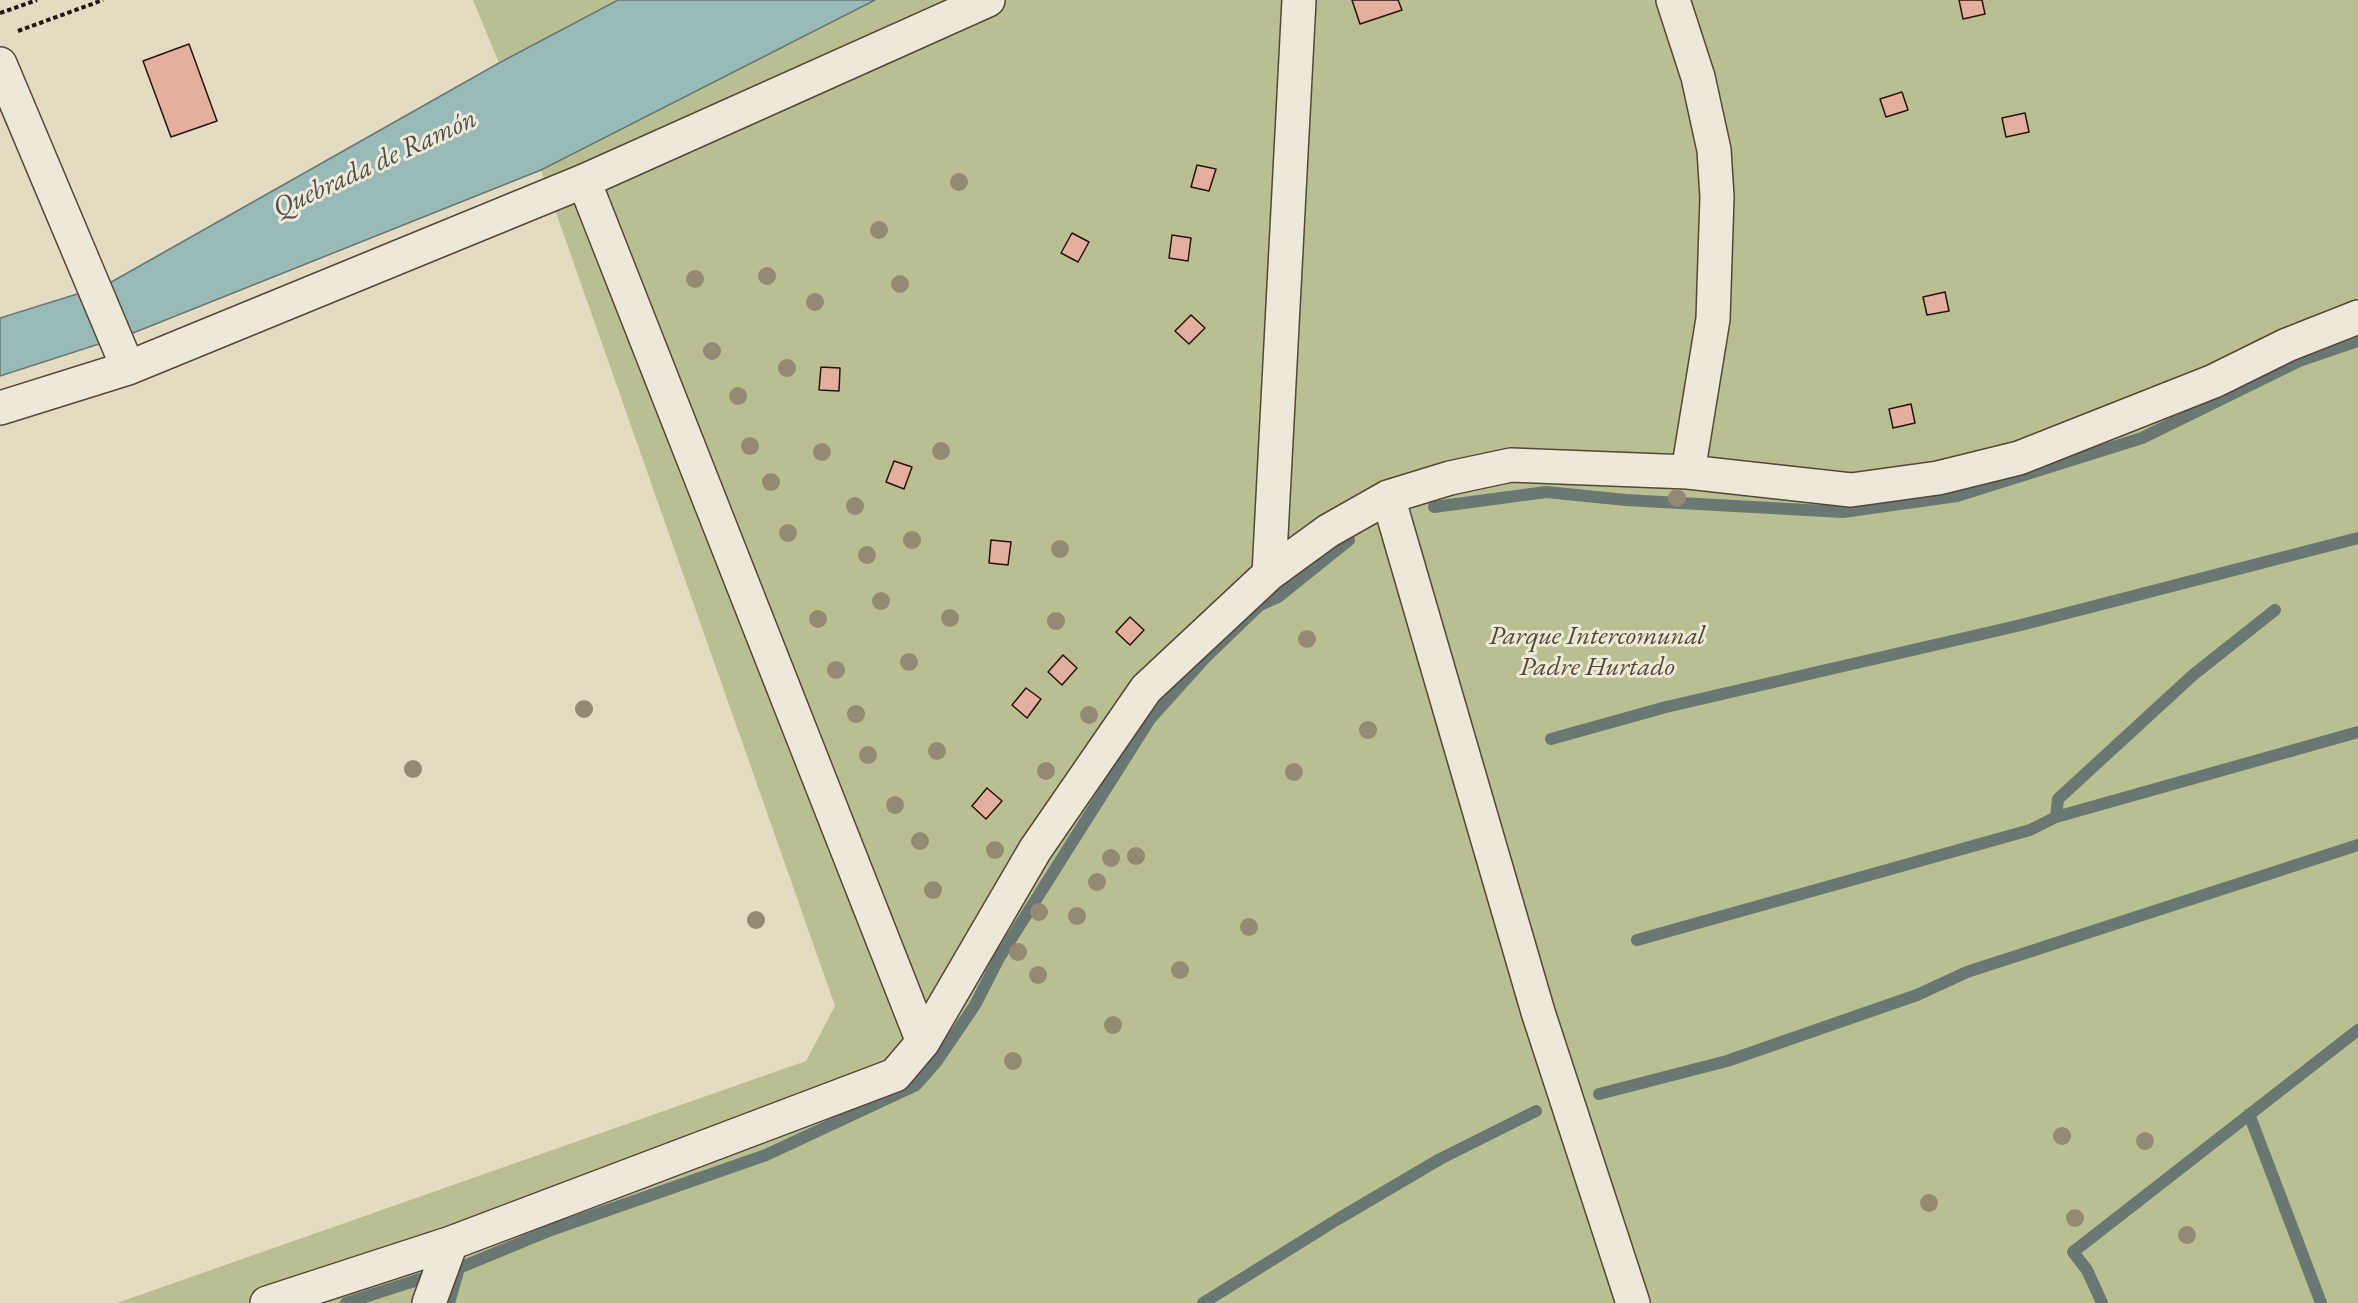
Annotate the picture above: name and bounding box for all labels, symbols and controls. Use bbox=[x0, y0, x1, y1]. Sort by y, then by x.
water label: Quebrada de Ramón bbox=[268, 102, 482, 226]
park label: Parque Intercomunal Padre Hurtado bbox=[1489, 621, 1705, 684]

